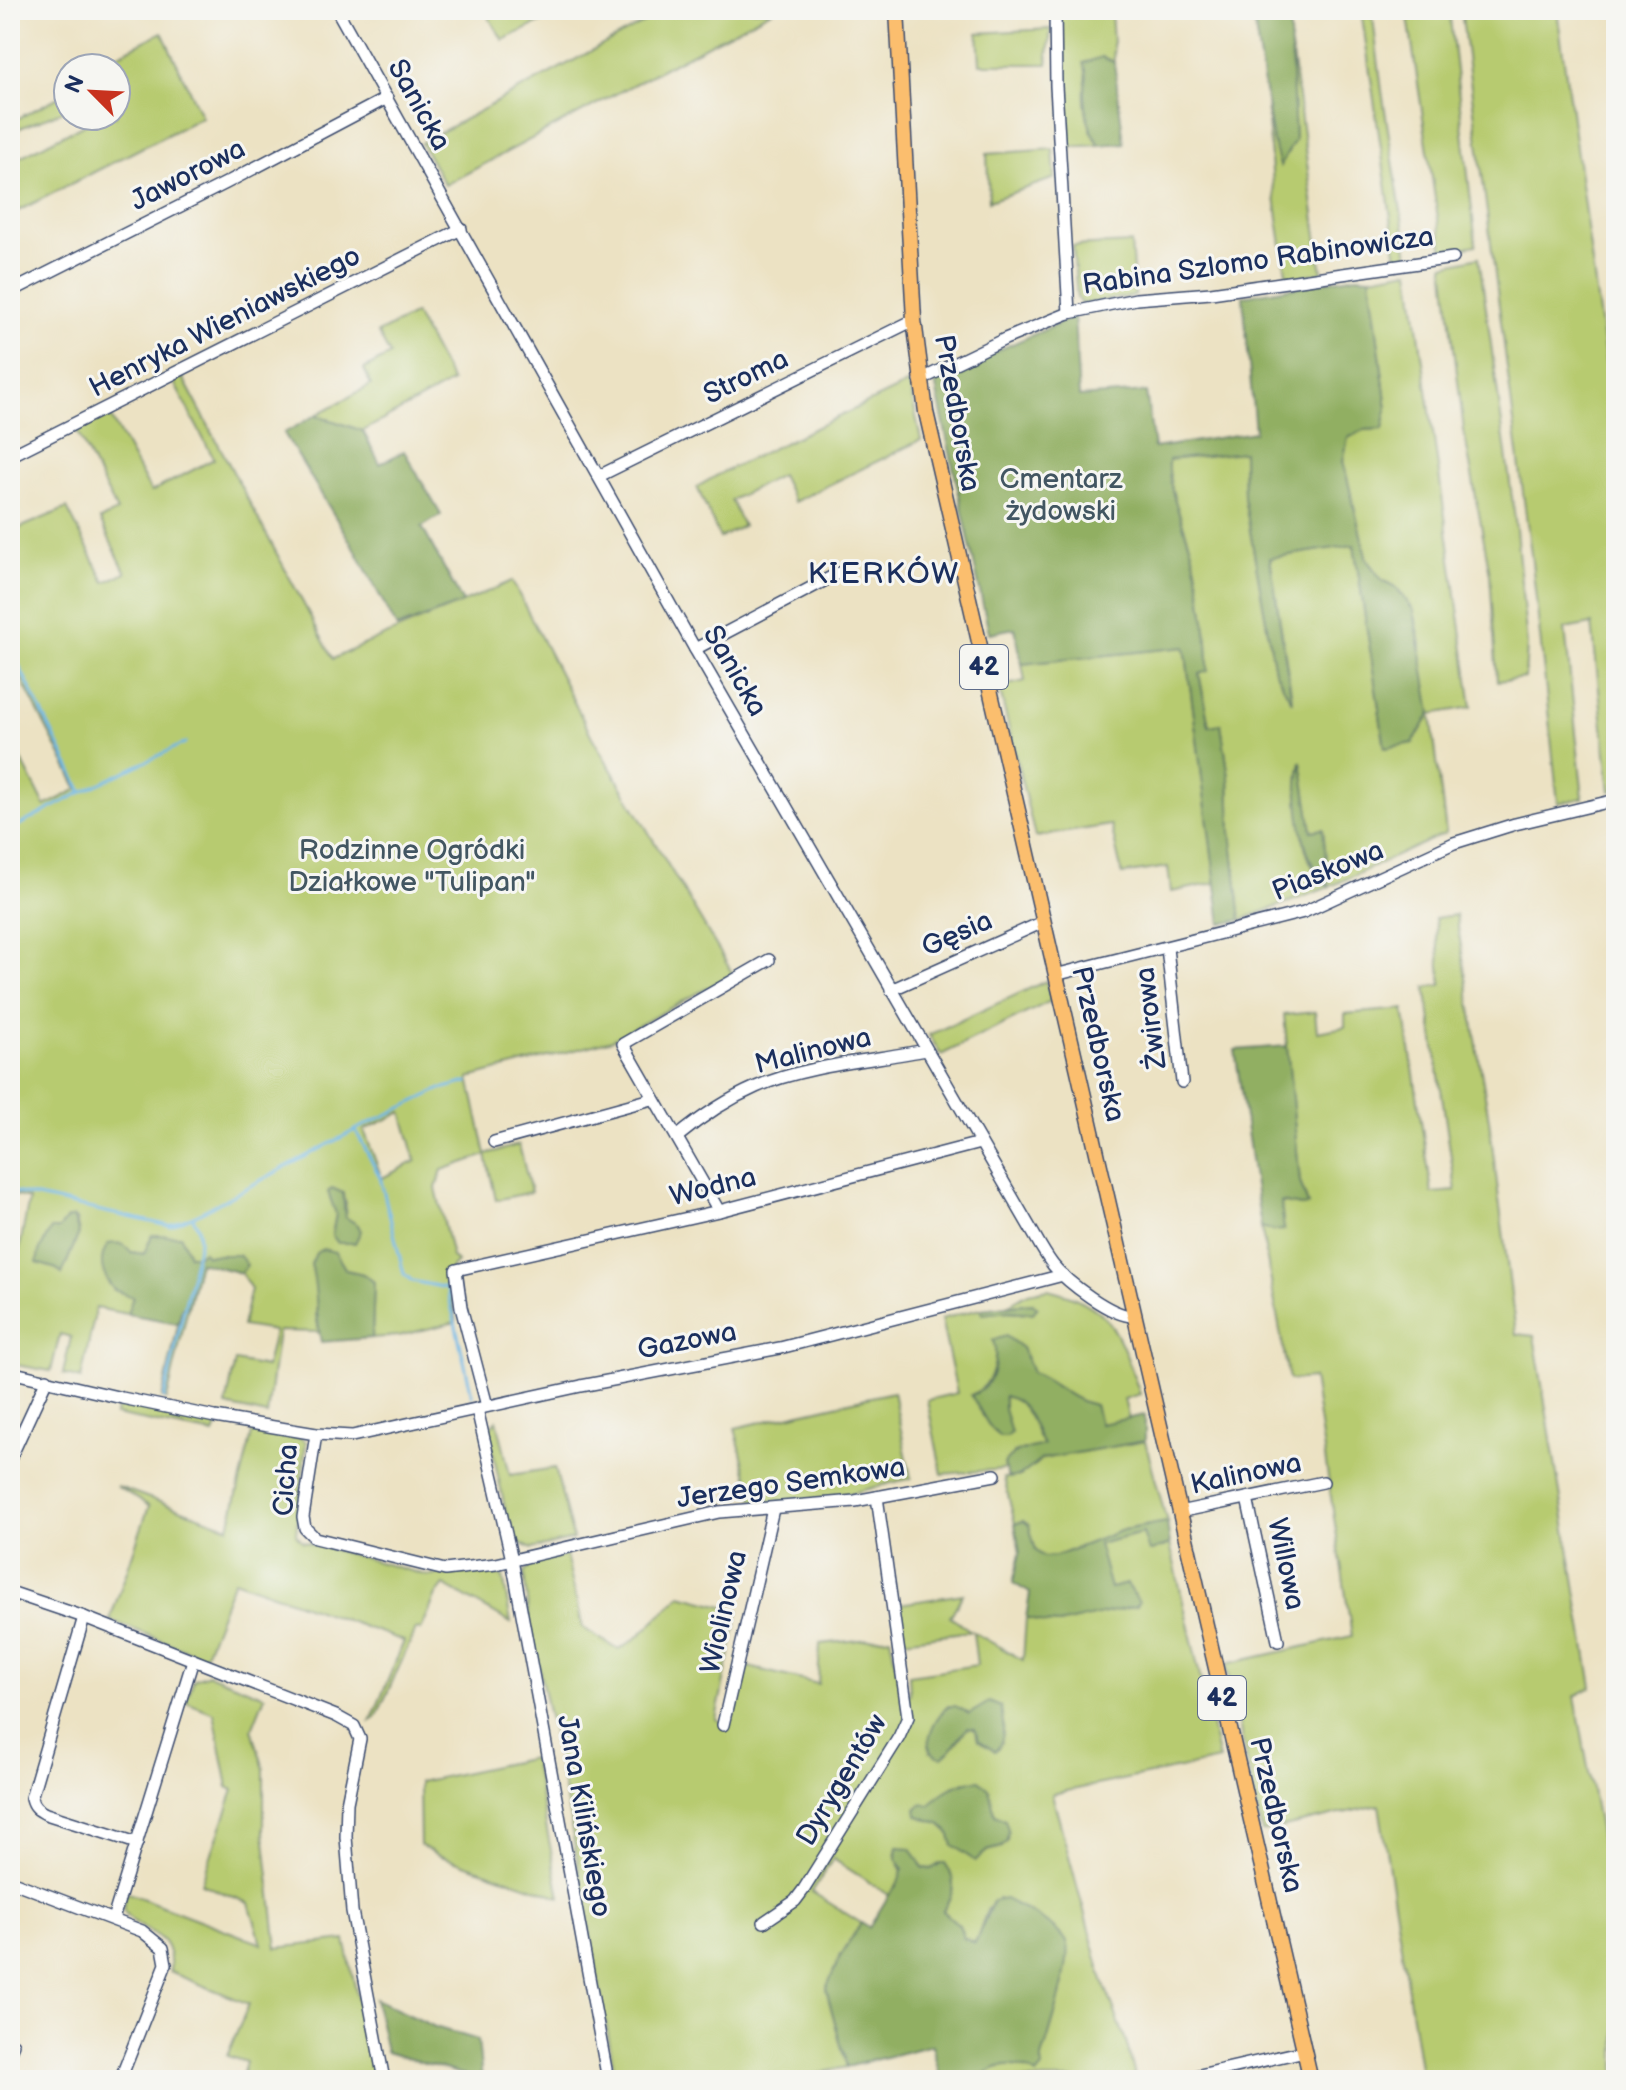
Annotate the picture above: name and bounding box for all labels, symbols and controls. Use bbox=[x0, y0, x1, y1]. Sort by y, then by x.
north arrow bbox=[52, 52, 132, 132]
street label: Sanicka bbox=[381, 54, 457, 156]
text: N bbox=[59, 71, 91, 98]
street label: Jaworowa bbox=[125, 132, 251, 218]
street label: Rabina Szlomo Rabinowicza bbox=[1080, 220, 1436, 302]
street label: Henryka Wieniawskiego bbox=[84, 239, 366, 405]
street label: Przedborska bbox=[927, 332, 987, 494]
street label: Stroma bbox=[698, 342, 794, 412]
park label: Cmentarz żydowski bbox=[999, 463, 1123, 528]
district label: KIERKÓW bbox=[808, 555, 960, 592]
street label: Sanicka bbox=[696, 620, 774, 722]
road number: 42 bbox=[960, 645, 1008, 689]
park label: Rodzinne Ogródki Działkowe "Tulipan" bbox=[288, 834, 536, 899]
street label: Piaskowa bbox=[1267, 834, 1389, 908]
street label: Gęsia bbox=[917, 904, 997, 964]
street label: Przedborska bbox=[1064, 963, 1132, 1125]
street label: Żwirowa bbox=[1127, 965, 1174, 1072]
street label: Malinowa bbox=[751, 1021, 875, 1081]
street label: Wodna bbox=[667, 1160, 759, 1214]
street label: Gazowa bbox=[635, 1315, 739, 1367]
street label: Cicha bbox=[267, 1443, 305, 1517]
street label: Kalinowa bbox=[1188, 1446, 1304, 1502]
street label: Jerzego Semkowa bbox=[675, 1451, 907, 1515]
street label: Willowa bbox=[1260, 1515, 1312, 1613]
street label: Wiolinowa bbox=[694, 1547, 754, 1677]
road number: 42 bbox=[1198, 1676, 1246, 1720]
street label: Dyrygentów bbox=[790, 1708, 894, 1852]
street label: Jana Kilińskiego bbox=[550, 1712, 618, 1920]
street label: Przedborska bbox=[1242, 1734, 1310, 1896]

